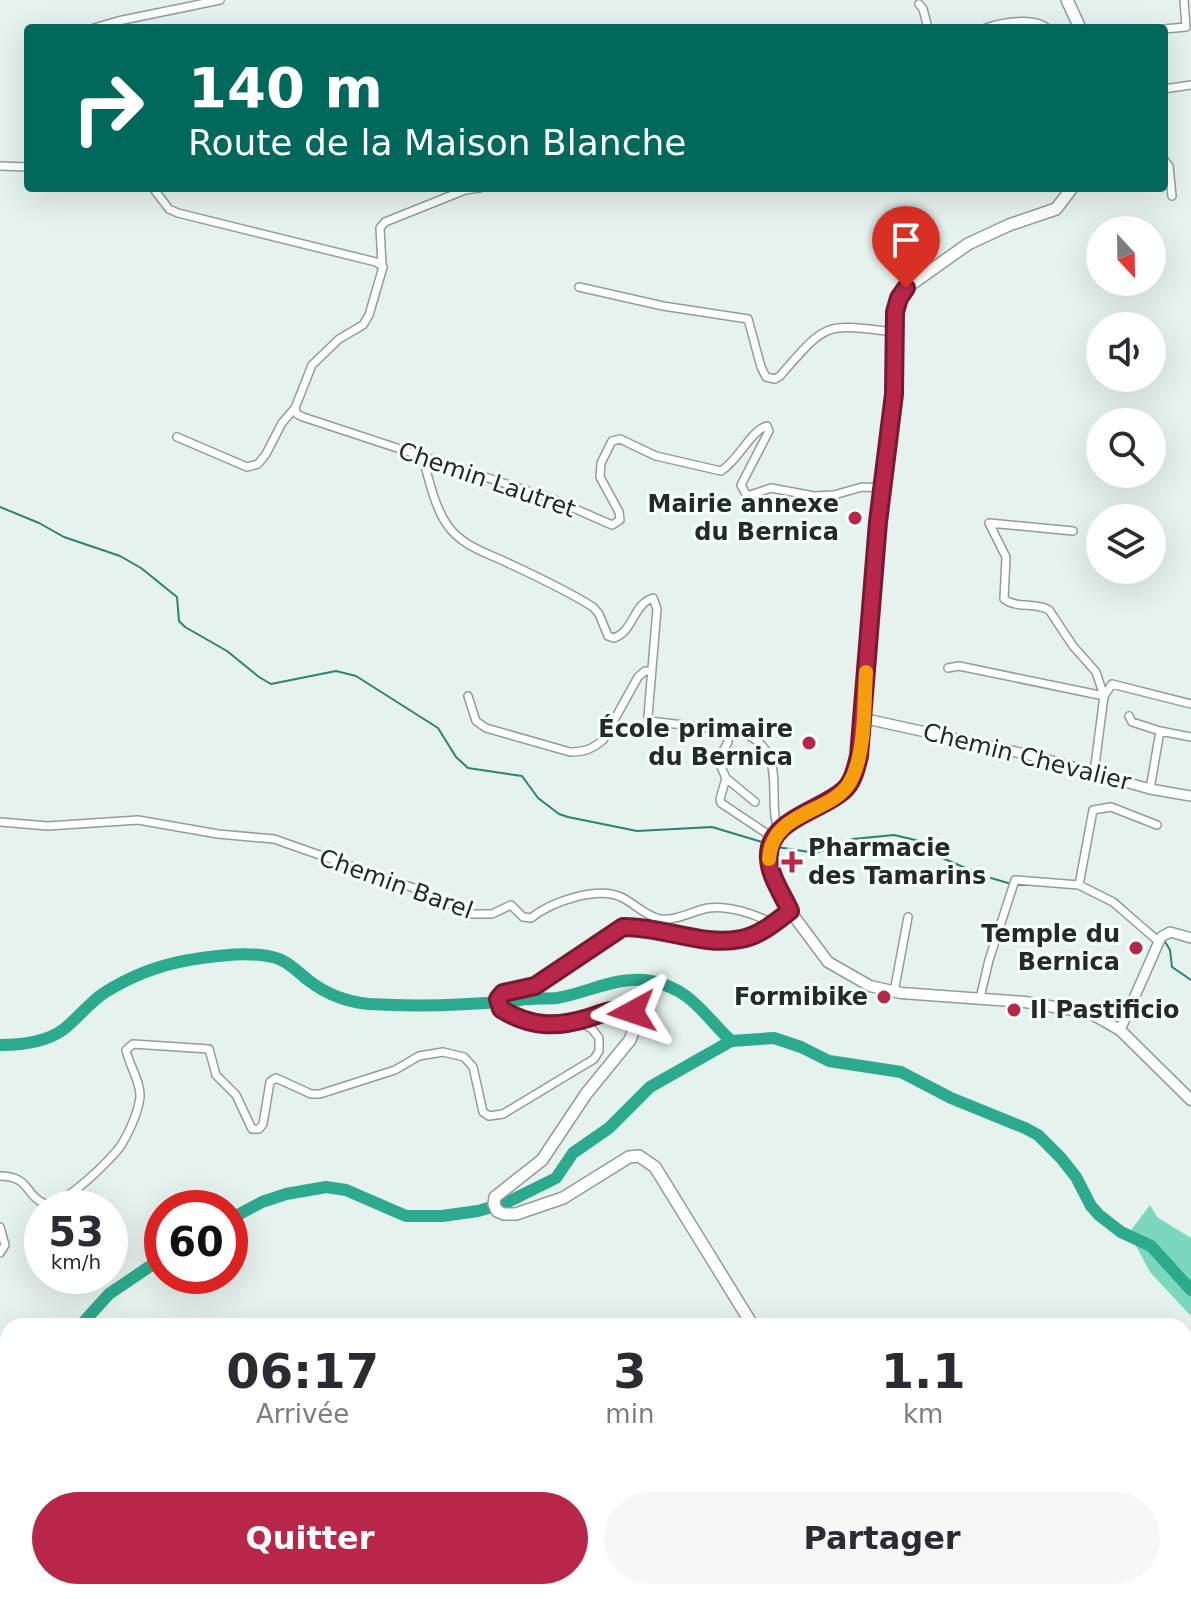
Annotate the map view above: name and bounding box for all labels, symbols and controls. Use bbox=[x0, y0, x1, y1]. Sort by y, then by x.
text: 140 m bbox=[188, 55, 383, 120]
icon: right bbox=[56, 56, 160, 160]
text: Route de la Maison Blanche bbox=[188, 122, 686, 163]
pin bbox=[872, 206, 940, 288]
north arrow bbox=[1086, 216, 1166, 296]
map controls bbox=[1086, 216, 1166, 584]
icon: arrive bbox=[884, 218, 928, 262]
button: sound bbox=[1086, 312, 1166, 392]
button: search bbox=[1086, 408, 1166, 488]
street label: Chemin Lautret bbox=[395, 437, 579, 523]
place label: Mairie annexe du Bernica bbox=[648, 490, 839, 546]
button: layers bbox=[1086, 504, 1166, 584]
marker: Mairie annexe du Bernica bbox=[846, 509, 864, 527]
place label: École primaire du Bernica bbox=[598, 714, 793, 771]
street label: Chemin Chevalier bbox=[920, 718, 1134, 796]
marker: École primaire du Bernica bbox=[800, 734, 818, 752]
place label: Pharmacie des Tamarins bbox=[808, 834, 986, 890]
street label: Chemin Barel bbox=[315, 843, 477, 925]
marker: Pharmacie des Tamarins bbox=[783, 853, 801, 871]
place label: Temple du Bernica bbox=[981, 920, 1120, 976]
marker: Temple du Bernica bbox=[1127, 939, 1145, 957]
position arrow bbox=[590, 970, 674, 1054]
place label: Formibike bbox=[734, 983, 868, 1011]
marker: Formibike bbox=[875, 988, 893, 1006]
place label: Il Pastificio bbox=[1030, 996, 1179, 1024]
marker: Il Pastificio bbox=[1005, 1001, 1023, 1019]
speed limit sign: 60 bbox=[144, 1190, 248, 1294]
text: 53 bbox=[48, 1209, 104, 1255]
text: km/h bbox=[51, 1250, 101, 1274]
text: 06:17 bbox=[226, 1343, 379, 1399]
text: 3 bbox=[613, 1343, 647, 1399]
text: 1.1 bbox=[881, 1343, 966, 1399]
text: Arrivée bbox=[256, 1399, 349, 1429]
text: min bbox=[605, 1399, 654, 1429]
text: km bbox=[903, 1399, 943, 1429]
button: Quitter bbox=[32, 1492, 588, 1584]
button: Partager bbox=[604, 1492, 1160, 1584]

